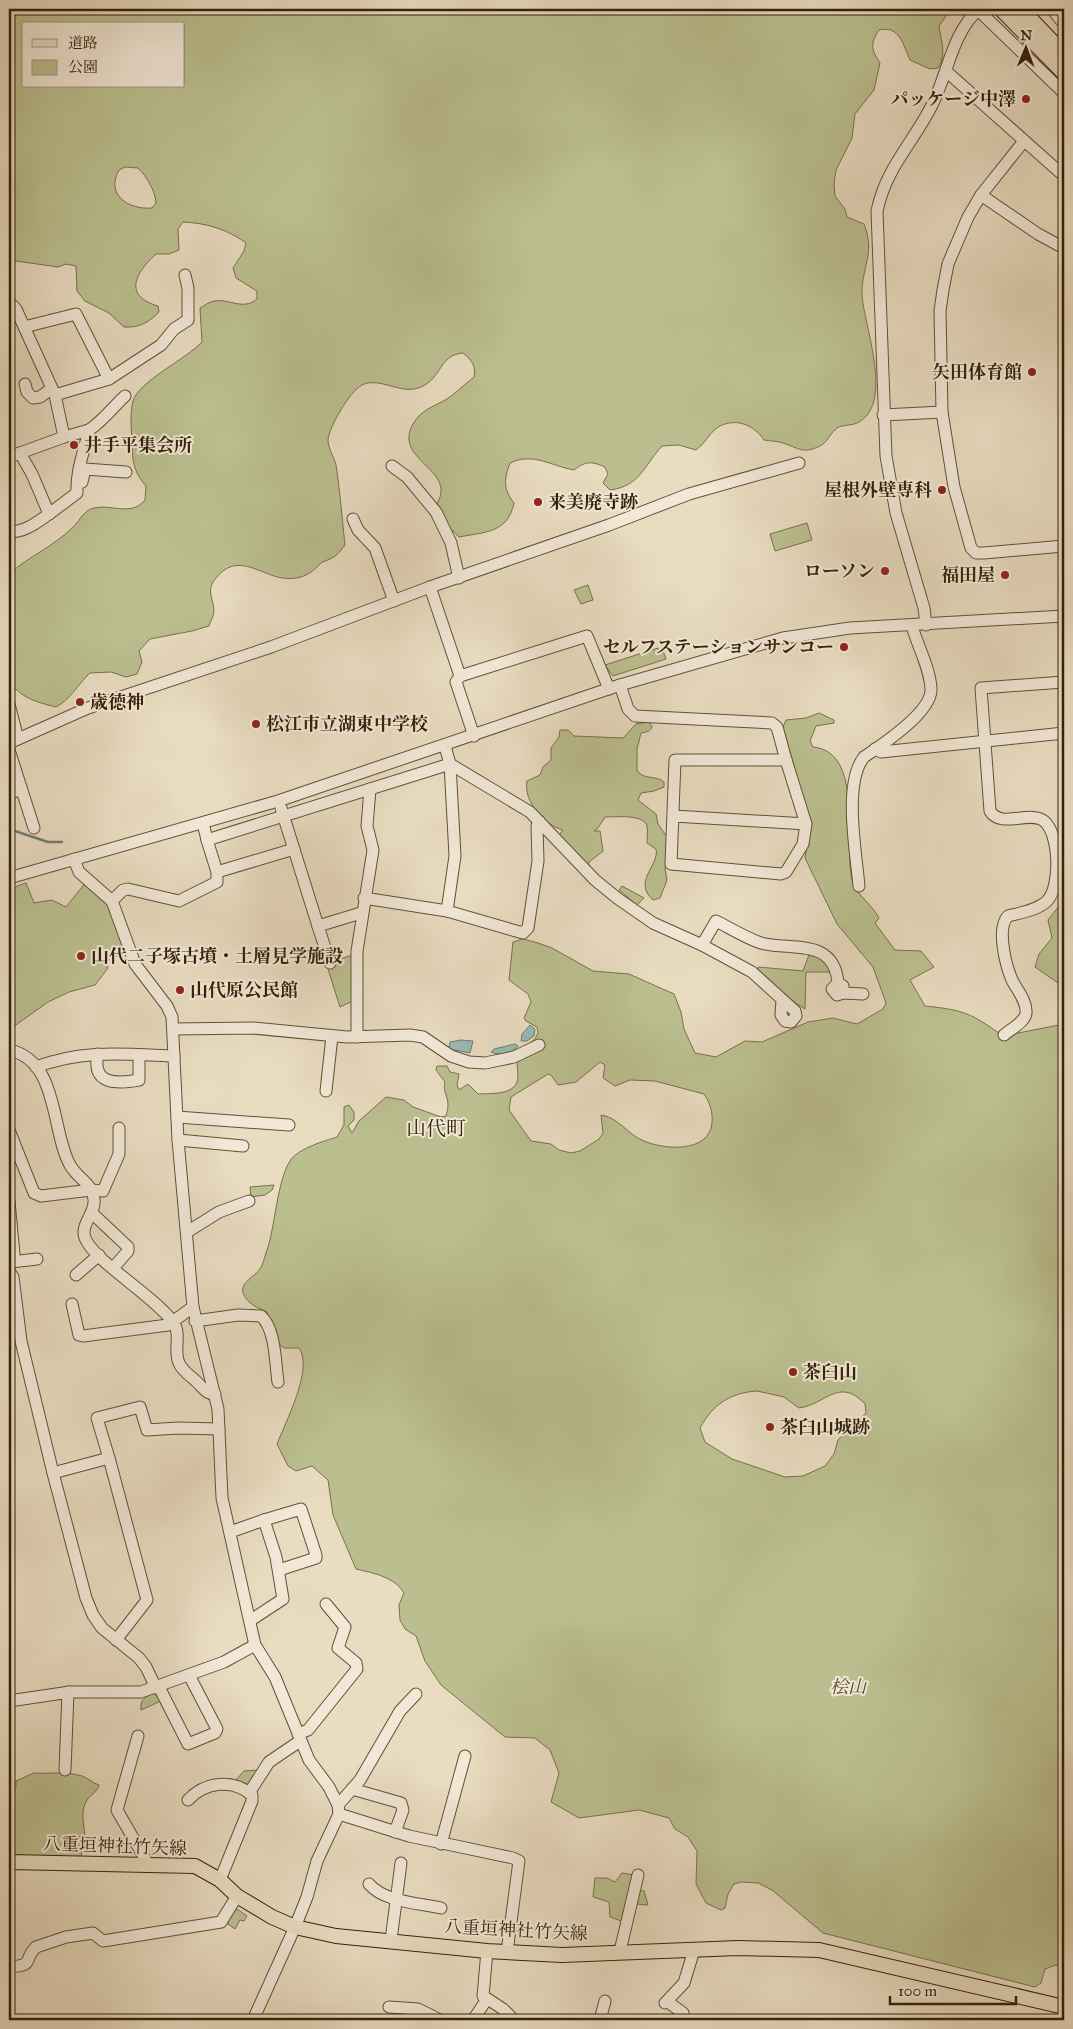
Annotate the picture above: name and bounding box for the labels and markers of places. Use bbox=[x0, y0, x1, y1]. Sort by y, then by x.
place label: パッケージ中澤 bbox=[890, 88, 1016, 110]
marker: パッケージ中澤 bbox=[1020, 93, 1032, 105]
place label: 矢田体育館 bbox=[932, 361, 1022, 383]
marker: 矢田体育館 bbox=[1026, 366, 1038, 378]
place label: 井手平集会所 bbox=[84, 434, 192, 456]
marker: 井手平集会所 bbox=[68, 439, 80, 451]
place label: 屋根外壁専科 bbox=[824, 479, 932, 501]
marker: 屋根外壁専科 bbox=[936, 484, 948, 496]
place label: 来美廃寺跡 bbox=[548, 491, 638, 513]
marker: 来美廃寺跡 bbox=[532, 496, 544, 508]
place label: ローソン bbox=[804, 560, 875, 582]
place label: 福田屋 bbox=[941, 564, 995, 586]
marker: ローソン bbox=[879, 565, 891, 577]
marker: 福田屋 bbox=[999, 569, 1011, 581]
place label: セルフステーションサンコー bbox=[603, 636, 834, 658]
marker: セルフステーションサンコー bbox=[838, 641, 850, 653]
place label: 歳徳神 bbox=[90, 691, 144, 713]
marker: 歳徳神 bbox=[74, 696, 86, 708]
place label: 松江市立湖東中学校 bbox=[266, 713, 428, 735]
marker: 松江市立湖東中学校 bbox=[250, 718, 262, 730]
place label: 山代二子塚古墳・土層見学施設 bbox=[91, 945, 343, 967]
marker: 山代二子塚古墳・土層見学施設 bbox=[75, 950, 87, 962]
place label: 山代原公民館 bbox=[190, 979, 298, 1001]
marker: 山代原公民館 bbox=[174, 984, 186, 996]
place label: 茶臼山 bbox=[803, 1361, 857, 1383]
marker: 茶臼山 bbox=[787, 1366, 799, 1378]
place label: 茶臼山城跡 bbox=[780, 1416, 870, 1438]
marker: 茶臼山城跡 bbox=[764, 1421, 776, 1433]

